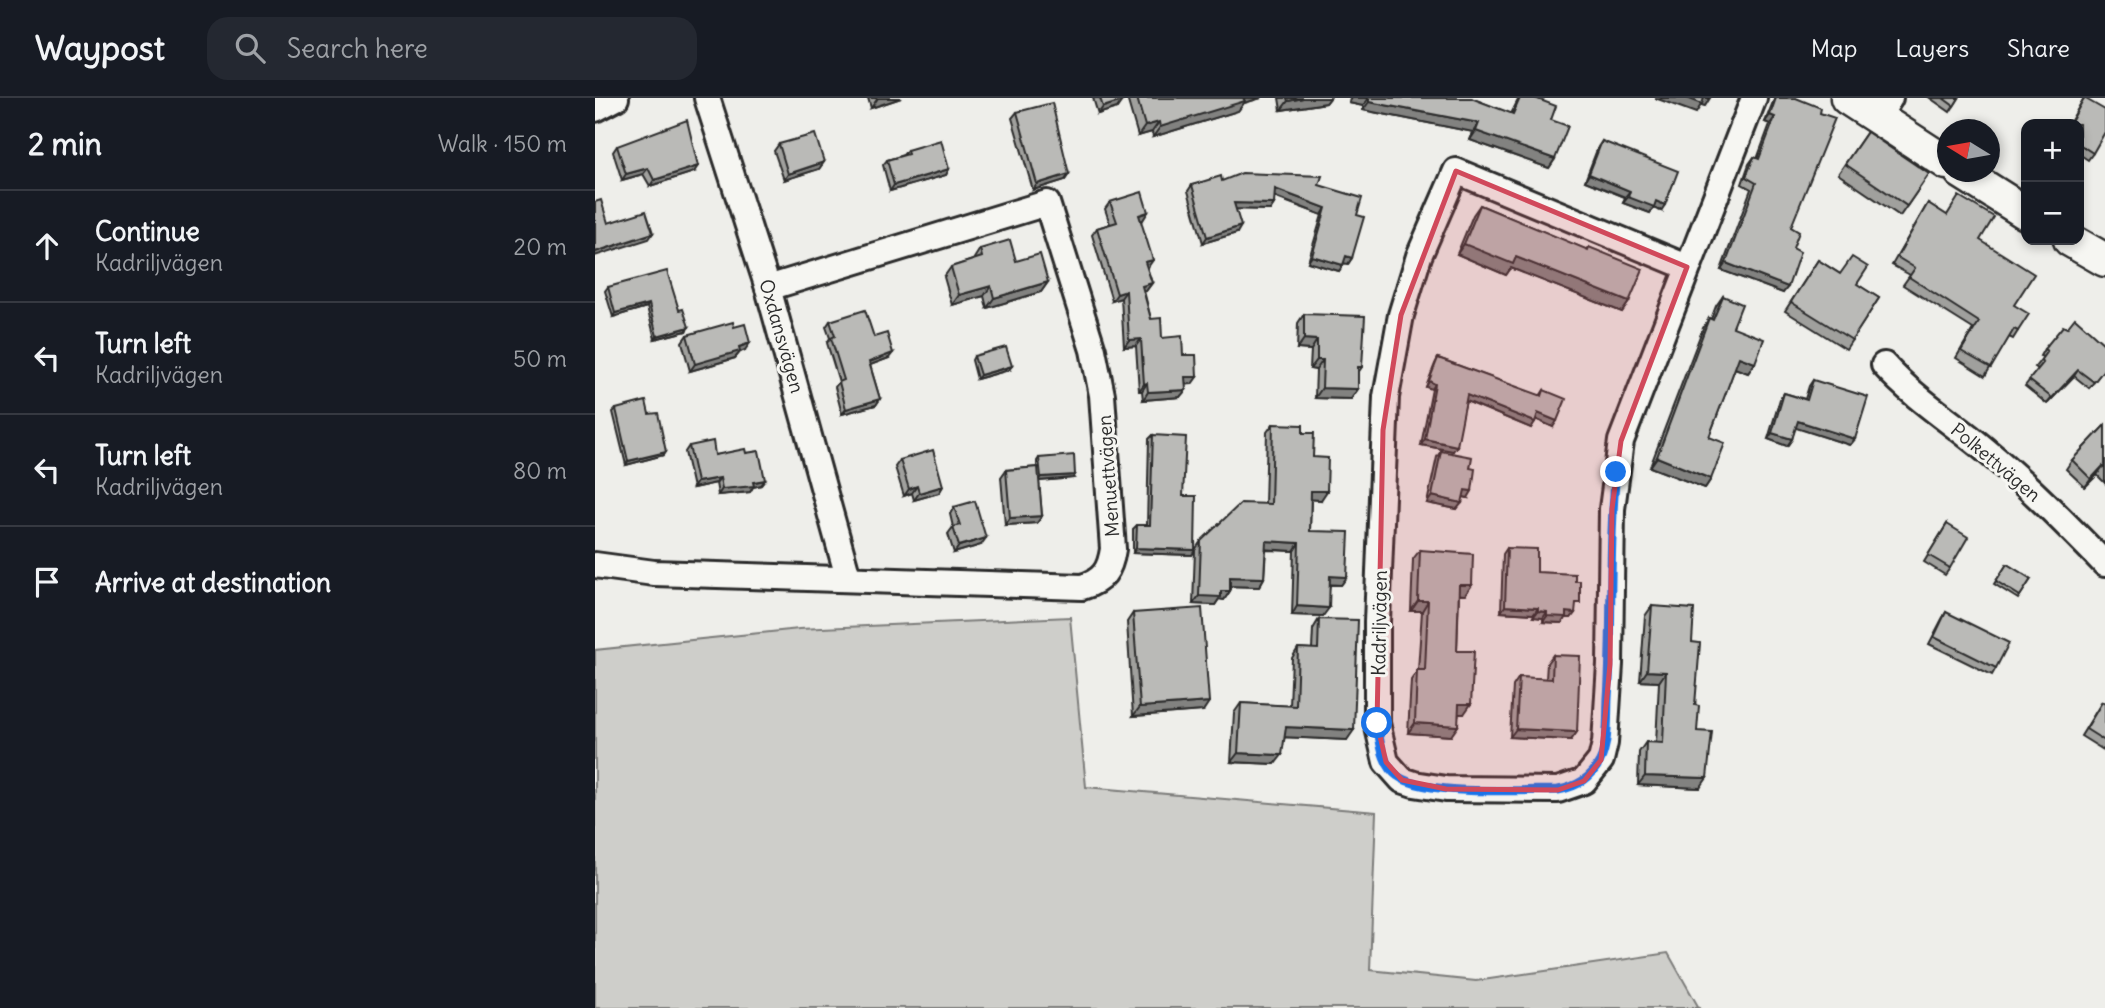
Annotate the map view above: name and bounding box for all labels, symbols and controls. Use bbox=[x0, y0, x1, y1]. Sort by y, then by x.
search box bbox=[207, 17, 697, 80]
text: Waypost bbox=[35, 27, 165, 69]
icon: search bbox=[231, 29, 269, 67]
text: Search here bbox=[287, 32, 428, 65]
text: Map bbox=[1811, 33, 1857, 63]
text: Layers bbox=[1895, 33, 1969, 63]
text: Share bbox=[2007, 33, 2070, 63]
north arrow bbox=[1937, 119, 2000, 182]
map controls bbox=[2021, 119, 2084, 245]
button: + bbox=[2021, 119, 2084, 182]
text: 2 min bbox=[28, 125, 102, 163]
text: Walk · 150 m bbox=[438, 129, 567, 158]
button: − bbox=[2021, 182, 2084, 245]
text: Continue bbox=[95, 215, 200, 248]
icon: ahead bbox=[28, 227, 66, 265]
text: 20 m bbox=[514, 232, 567, 261]
text: Kadriljvägen bbox=[95, 248, 223, 277]
street label: Oxdansvägen bbox=[754, 276, 810, 396]
text: Turn left bbox=[95, 327, 191, 360]
icon: left bbox=[28, 339, 66, 377]
text: 50 m bbox=[513, 344, 567, 373]
text: Kadriljvägen bbox=[95, 360, 223, 389]
street label: Menuettvägen bbox=[1092, 414, 1124, 538]
street label: Polkettvägen bbox=[1946, 417, 2046, 507]
text: Turn left bbox=[95, 439, 191, 472]
icon: left bbox=[28, 451, 66, 489]
text: 80 m bbox=[513, 456, 567, 485]
route end bbox=[1600, 456, 1631, 487]
text: Kadriljvägen bbox=[95, 472, 223, 501]
icon: arrive bbox=[28, 563, 66, 601]
text: Arrive at destination bbox=[95, 566, 331, 599]
street label: Kadriljvägen bbox=[1366, 570, 1392, 676]
route start bbox=[1361, 707, 1392, 738]

